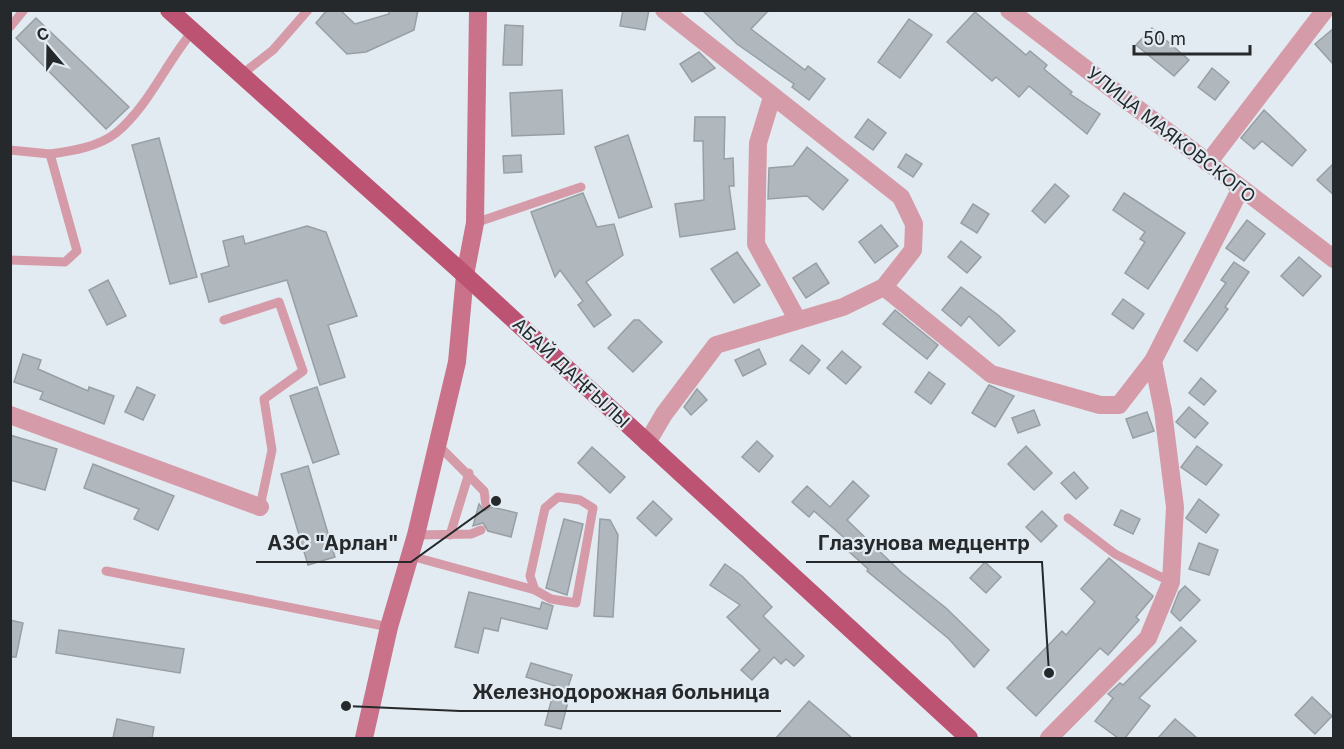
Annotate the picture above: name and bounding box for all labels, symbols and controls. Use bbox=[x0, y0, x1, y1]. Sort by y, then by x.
north arrow bbox=[18, 18, 78, 78]
scale bar bbox=[1134, 18, 1250, 56]
text: С bbox=[34, 22, 52, 45]
text: 50 m bbox=[1143, 28, 1186, 49]
street label: УЛИЦА МАЯКОВСКОГО bbox=[1083, 62, 1260, 207]
street label: АБАЙ ДАҢҒЫЛЫ bbox=[509, 313, 635, 432]
callout: АЗС "Арлан" bbox=[256, 524, 411, 562]
callout: Глазунова медцентр bbox=[806, 524, 1042, 562]
text: АЗС "Арлан" bbox=[267, 531, 399, 555]
text: Глазунова медцентр bbox=[818, 531, 1030, 555]
callout: Железнодорожная больница bbox=[460, 673, 781, 711]
text: Железнодорожная больница bbox=[472, 680, 770, 704]

